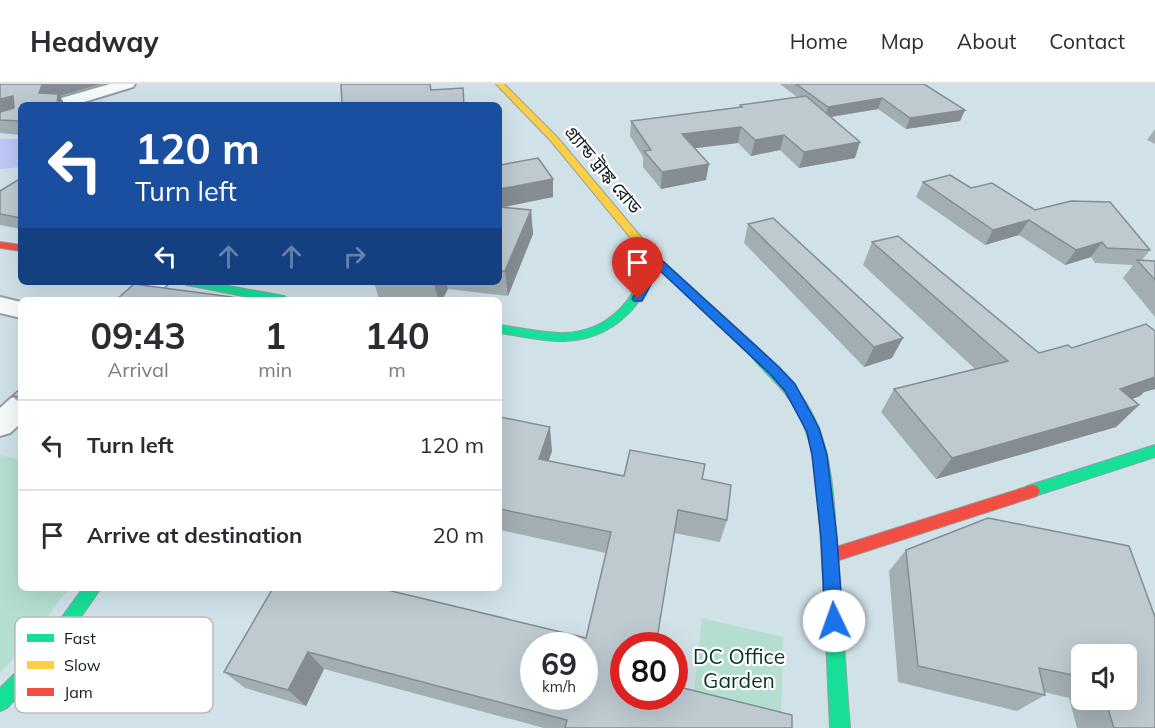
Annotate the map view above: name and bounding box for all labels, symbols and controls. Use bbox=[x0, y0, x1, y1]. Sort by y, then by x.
text: Headway bbox=[30, 24, 159, 59]
text: Home bbox=[790, 28, 848, 54]
text: Map bbox=[881, 28, 924, 54]
text: About bbox=[957, 28, 1016, 54]
text: Contact bbox=[1049, 28, 1125, 54]
street label: গ্র্যান্ড ট্রাঙ্ক রোড bbox=[560, 121, 647, 219]
text: 120 m bbox=[135, 122, 260, 175]
icon: left bbox=[36, 126, 114, 204]
text: Turn left bbox=[135, 174, 237, 208]
pin bbox=[612, 237, 663, 299]
icon: left bbox=[149, 240, 182, 273]
icon: ahead bbox=[212, 240, 245, 273]
icon: ahead bbox=[275, 240, 308, 273]
icon: right bbox=[338, 240, 371, 273]
icon: arrive bbox=[621, 246, 654, 279]
text: 09:43 bbox=[90, 313, 186, 358]
text: 1 bbox=[264, 313, 286, 358]
text: 140 bbox=[365, 313, 430, 358]
text: Arrival bbox=[108, 357, 169, 382]
text: min bbox=[258, 357, 292, 382]
text: m bbox=[388, 357, 406, 382]
icon: left bbox=[36, 429, 69, 462]
text: Turn left bbox=[87, 431, 174, 459]
text: 120 m bbox=[419, 431, 484, 459]
icon: arrive bbox=[36, 519, 69, 552]
text: Arrive at destination bbox=[87, 521, 302, 549]
text: 20 m bbox=[433, 521, 484, 549]
position arrow bbox=[802, 589, 866, 653]
legend bbox=[15, 617, 213, 713]
text: Fast bbox=[64, 628, 96, 648]
speed limit sign: 80 bbox=[610, 632, 688, 710]
park label: DC Office Garden bbox=[693, 643, 785, 693]
map controls bbox=[1071, 644, 1137, 710]
button: sound bbox=[1071, 644, 1137, 710]
text: 69 bbox=[541, 645, 577, 683]
text: Slow bbox=[64, 655, 101, 675]
text: km/h bbox=[542, 677, 576, 696]
text: Jam bbox=[64, 682, 93, 702]

